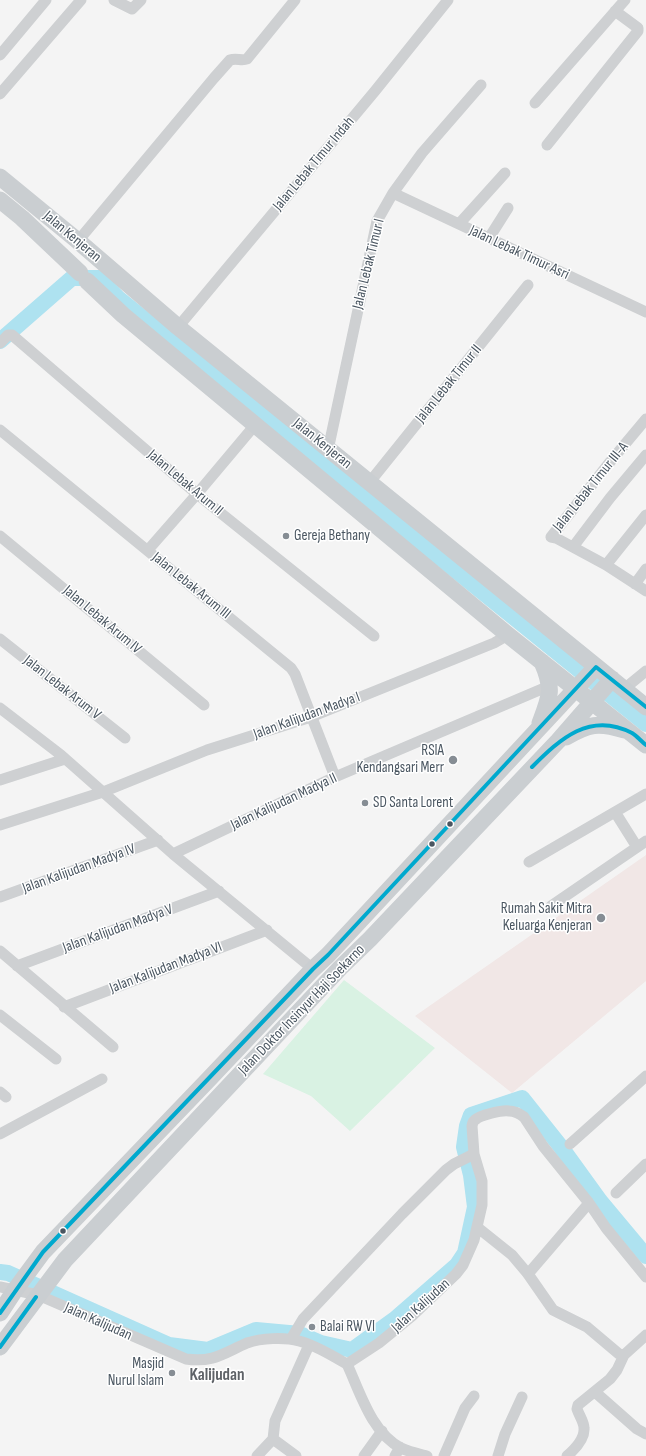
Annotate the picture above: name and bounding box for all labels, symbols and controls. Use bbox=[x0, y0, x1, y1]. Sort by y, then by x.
street label: Jalan Lebak Timur Indah bbox=[269, 113, 359, 215]
street label: Jalan Kenjeran bbox=[39, 208, 105, 266]
street label: Jalan Lebak Timur I bbox=[349, 217, 389, 311]
street label: Jalan Lebak Timur Asri bbox=[466, 222, 572, 284]
street label: Jalan Lebak Timur II bbox=[412, 341, 486, 427]
street label: Jalan Kenjeran bbox=[289, 415, 355, 473]
street label: Jalan Lebak Timur III-A bbox=[549, 439, 633, 535]
street label: Jalan Lebak Arum II bbox=[144, 446, 226, 520]
place label: Gereja Bethany bbox=[294, 527, 370, 545]
marker: Gereja Bethany bbox=[281, 531, 291, 541]
street label: Jalan Lebak Arum III bbox=[148, 549, 234, 623]
street label: Jalan Lebak Arum IV bbox=[59, 582, 145, 658]
street label: Jalan Lebak Arum V bbox=[20, 652, 104, 724]
street label: Jalan Kalijudan Madya I bbox=[251, 688, 363, 744]
place label: RSIA Kendangsari Merr bbox=[356, 742, 444, 777]
marker: RSIA Kendangsari Merr bbox=[447, 754, 459, 766]
street label: Jalan Kalijudan Madya II bbox=[228, 770, 340, 834]
place label: SD Santa Lorent bbox=[373, 794, 453, 812]
marker: SD Santa Lorent bbox=[360, 798, 370, 808]
unlabelled marker bbox=[445, 819, 455, 829]
unlabelled marker bbox=[427, 839, 437, 849]
street label: Jalan Kalijudan Madya IV bbox=[20, 840, 138, 898]
place label: Rumah Sakit Mitra Keluarga Kenjeran bbox=[501, 900, 592, 935]
street label: Jalan Kalijudan Madya V bbox=[61, 901, 175, 957]
marker: Rumah Sakit Mitra Keluarga Kenjeran bbox=[595, 912, 607, 924]
street label: Jalan Kalijudan Madya VI bbox=[107, 938, 225, 998]
street label: Jalan Doktor Insinyur Haji Soekarno bbox=[235, 941, 369, 1079]
unlabelled marker bbox=[58, 1226, 68, 1236]
street label: Jalan Kalijudan bbox=[388, 1275, 454, 1337]
street label: Jalan Kalijudan bbox=[61, 1299, 135, 1345]
place label: Balai RW VI bbox=[320, 1318, 375, 1336]
marker: Balai RW VI bbox=[307, 1322, 317, 1332]
place label: Masjid Nurul Islam bbox=[108, 1355, 164, 1390]
district label: Kalijudan bbox=[189, 1366, 245, 1386]
marker: Masjid Nurul Islam bbox=[167, 1368, 177, 1378]

